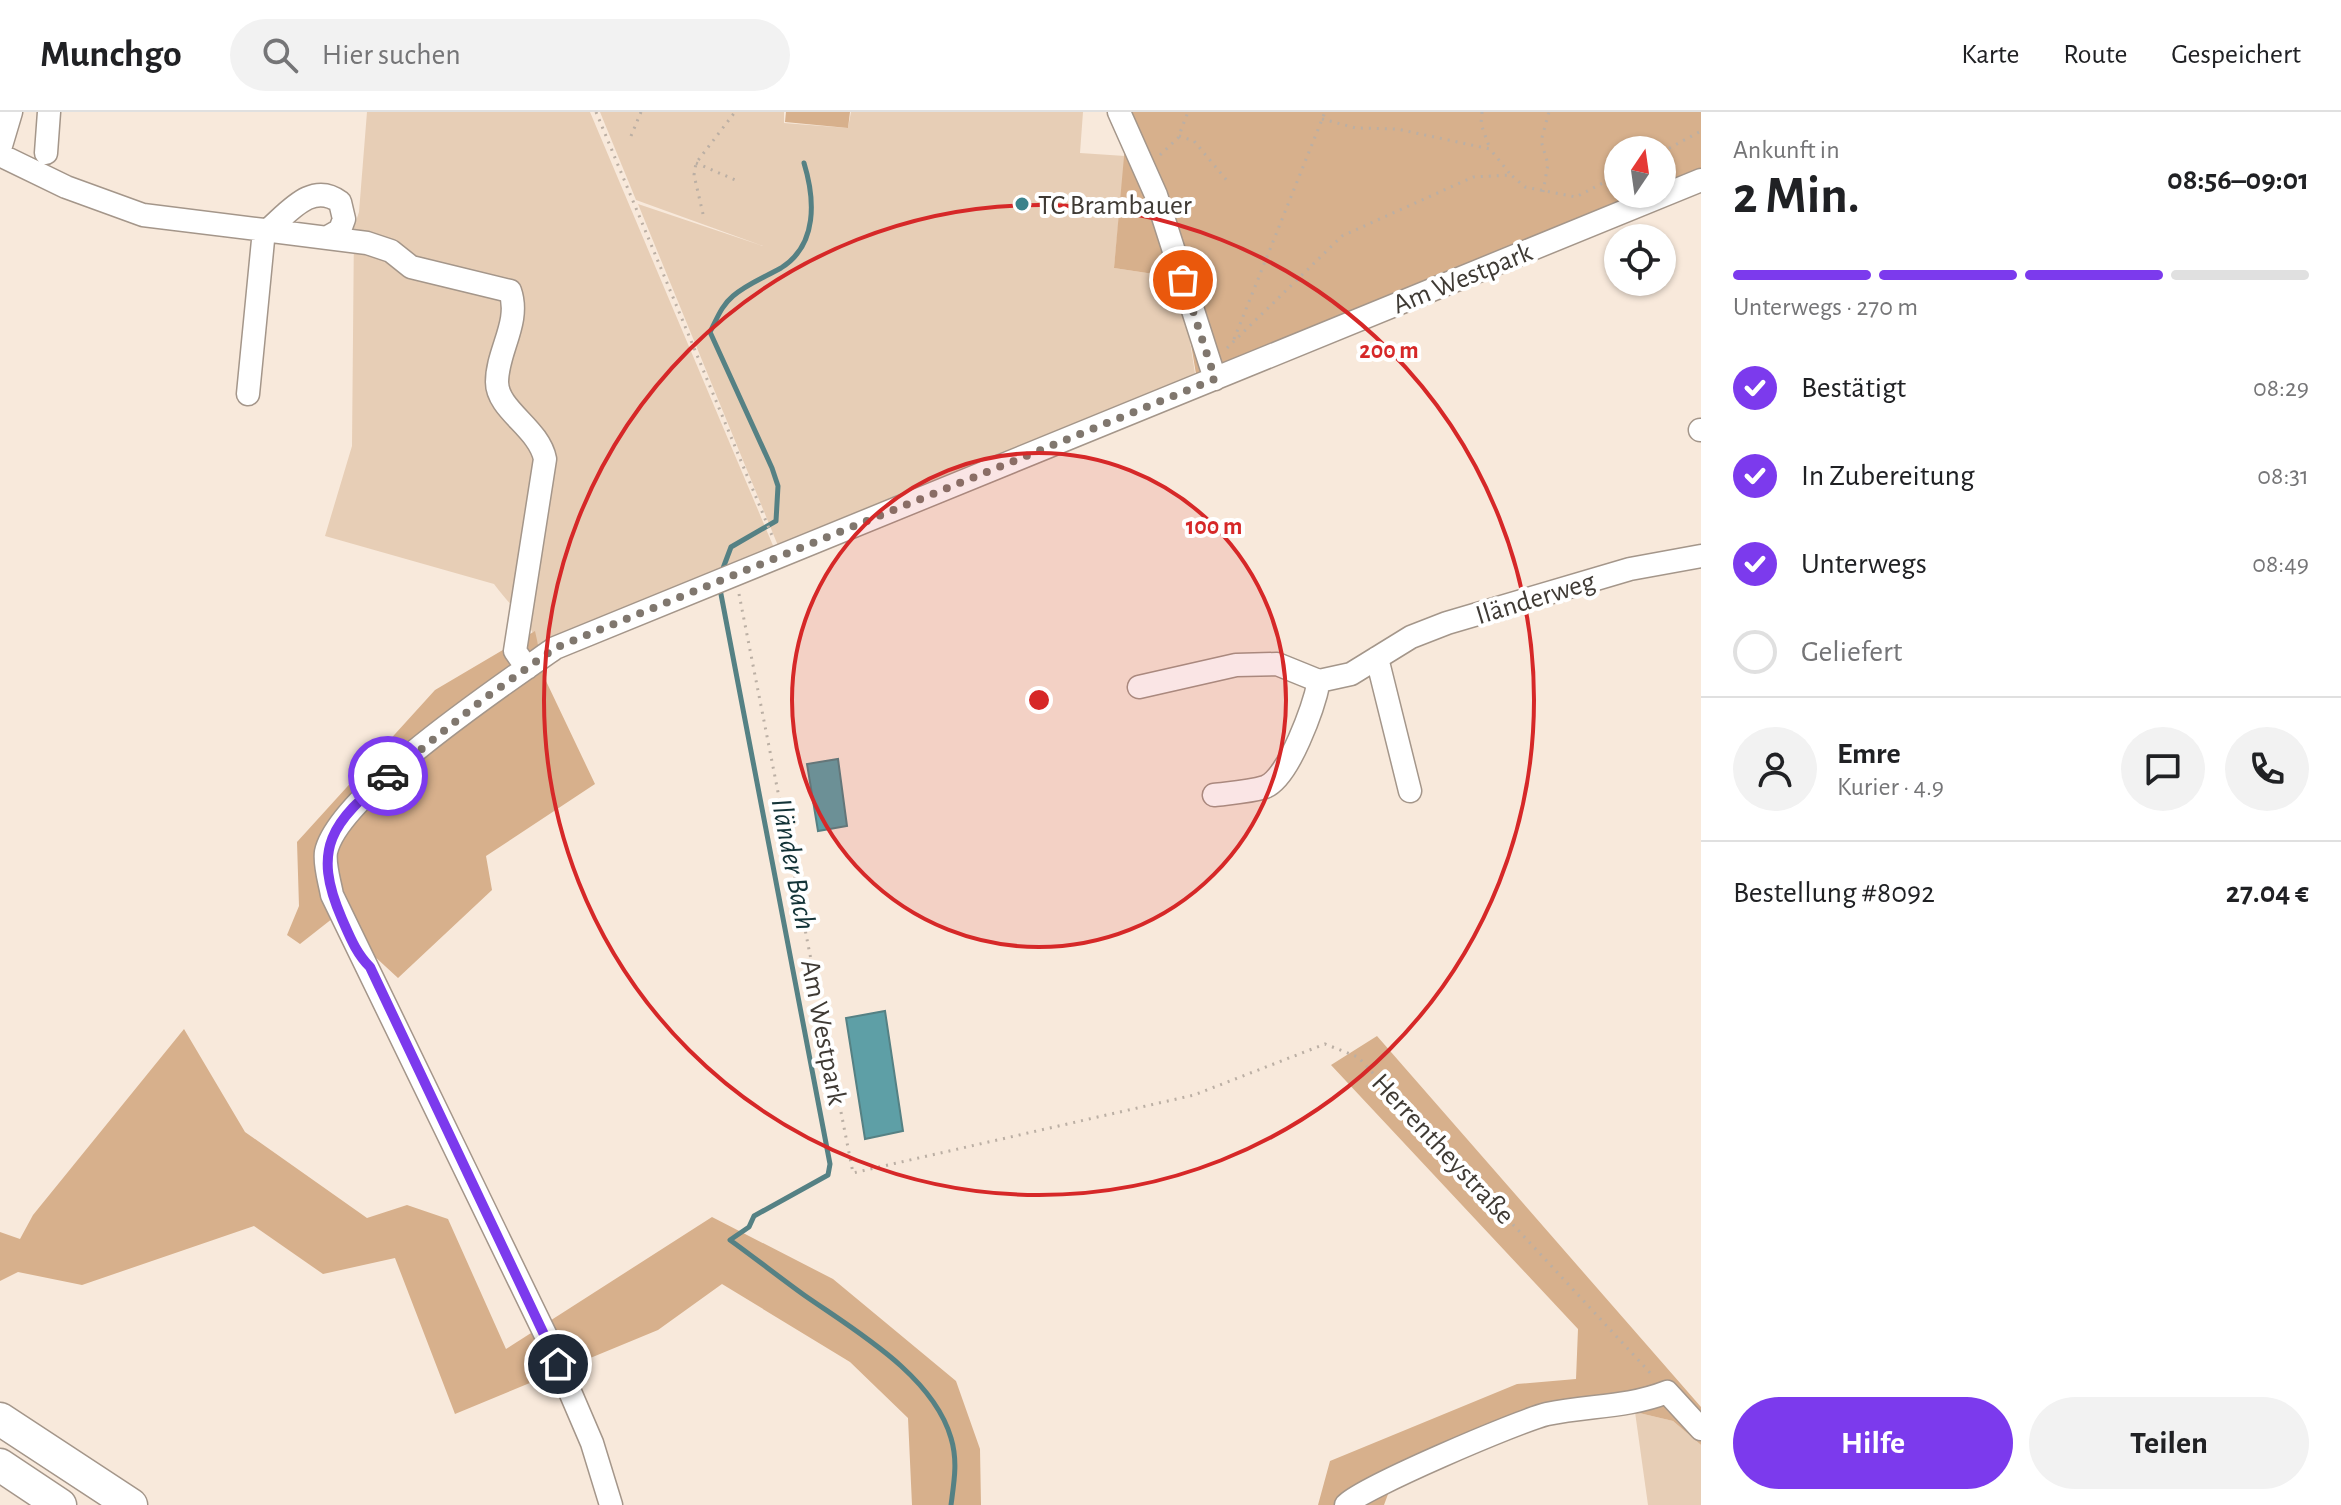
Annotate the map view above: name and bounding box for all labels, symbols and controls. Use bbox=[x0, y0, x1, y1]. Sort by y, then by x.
search box bbox=[230, 19, 790, 91]
icon: search bbox=[258, 33, 302, 77]
text: Munchgo bbox=[40, 36, 182, 74]
text: Hier suchen bbox=[322, 40, 461, 70]
text: Karte bbox=[1961, 41, 2019, 69]
text: Route bbox=[2063, 41, 2127, 69]
text: Gespeichert bbox=[2171, 41, 2301, 69]
north arrow bbox=[1604, 136, 1676, 208]
map controls bbox=[1604, 136, 1676, 296]
text: Ankunft in bbox=[1733, 137, 1840, 163]
text: 08:56–09:01 bbox=[2167, 165, 2309, 195]
text: 2 Min. bbox=[1733, 170, 1860, 222]
place label: TC Brambauer bbox=[1038, 192, 1192, 220]
marker: TC Brambauer bbox=[1013, 195, 1031, 213]
button: locate bbox=[1604, 224, 1676, 296]
street label: Am Westpark bbox=[1389, 238, 1537, 319]
pin bbox=[1149, 246, 1217, 314]
icon: bag bbox=[1161, 258, 1205, 302]
text: Unterwegs · 270 m bbox=[1733, 294, 1918, 320]
text: 200 m bbox=[1359, 339, 1419, 363]
icon: check bbox=[1733, 366, 1777, 410]
text: Bestätigt bbox=[1801, 373, 1906, 403]
text: 08:29 bbox=[2253, 375, 2309, 401]
icon: check bbox=[1733, 454, 1777, 498]
text: In Zubereitung bbox=[1801, 461, 1975, 491]
text: 08:31 bbox=[2257, 463, 2309, 489]
text: 100 m bbox=[1186, 515, 1242, 539]
icon: check bbox=[1733, 542, 1777, 586]
text: Unterwegs bbox=[1801, 549, 1927, 579]
text: 08:49 bbox=[2252, 551, 2309, 577]
street label: Iländerweg bbox=[1473, 567, 1599, 630]
text: Geliefert bbox=[1801, 637, 1902, 667]
centre of rings bbox=[1025, 686, 1053, 714]
button: person bbox=[1733, 727, 1817, 811]
button: chat bbox=[2121, 727, 2205, 811]
button: phone bbox=[2225, 727, 2309, 811]
courier bbox=[348, 736, 428, 816]
text: Emre bbox=[1837, 739, 1901, 769]
icon: car bbox=[366, 754, 410, 798]
text: Kurier · 4.9 bbox=[1837, 774, 1944, 800]
water label: Iländer Bach bbox=[766, 796, 820, 933]
text: Bestellung #8092 bbox=[1733, 878, 1935, 908]
text: 27.04 € bbox=[2226, 878, 2309, 908]
street label: Am Westpark bbox=[795, 957, 851, 1108]
street label: Herrentheystraße bbox=[1366, 1069, 1519, 1230]
pin bbox=[524, 1330, 592, 1398]
icon: home bbox=[536, 1342, 580, 1386]
button: Hilfe bbox=[1733, 1397, 2013, 1489]
button: Teilen bbox=[2029, 1397, 2309, 1489]

